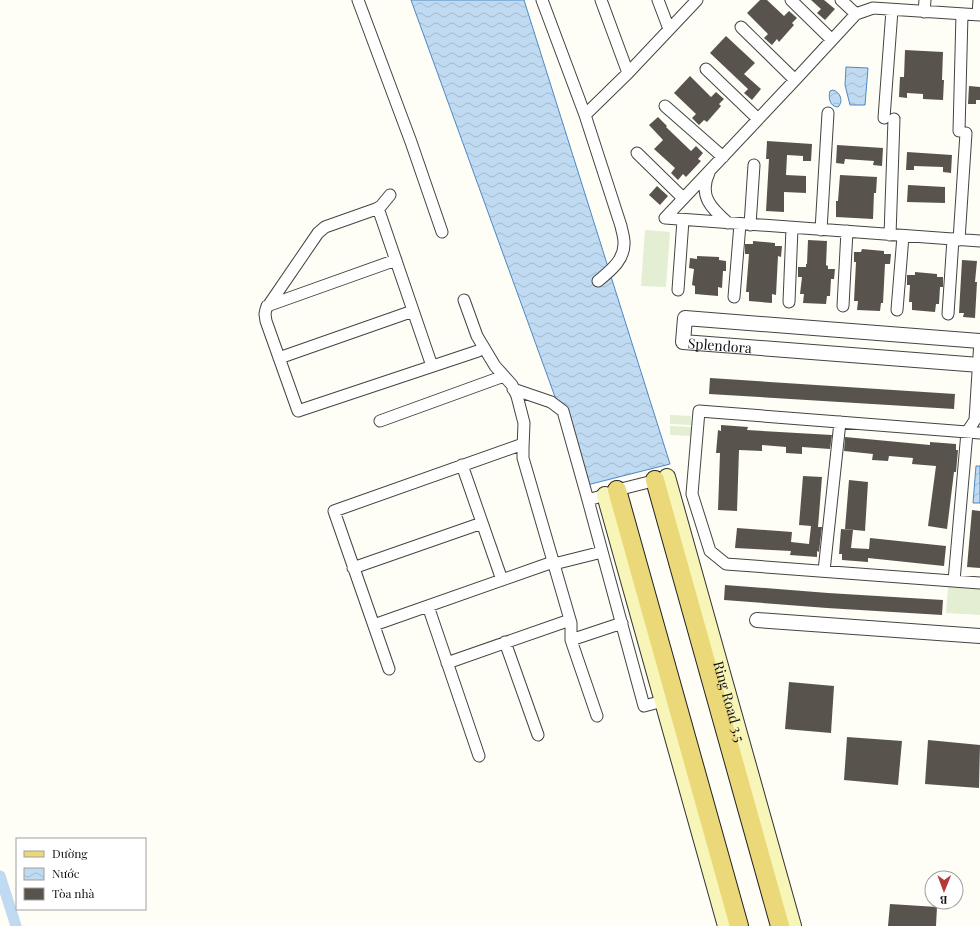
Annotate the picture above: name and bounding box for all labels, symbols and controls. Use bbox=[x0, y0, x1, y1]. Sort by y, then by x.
street label: Splendora bbox=[687, 333, 753, 357]
street label: Ring Road 3.5 bbox=[710, 659, 750, 744]
legend bbox=[16, 838, 146, 910]
text: Đường bbox=[52, 845, 88, 861]
text: Nước bbox=[52, 865, 80, 881]
north arrow bbox=[924, 870, 964, 910]
text: Tòa nhà bbox=[52, 885, 95, 901]
text: B bbox=[939, 893, 948, 908]

